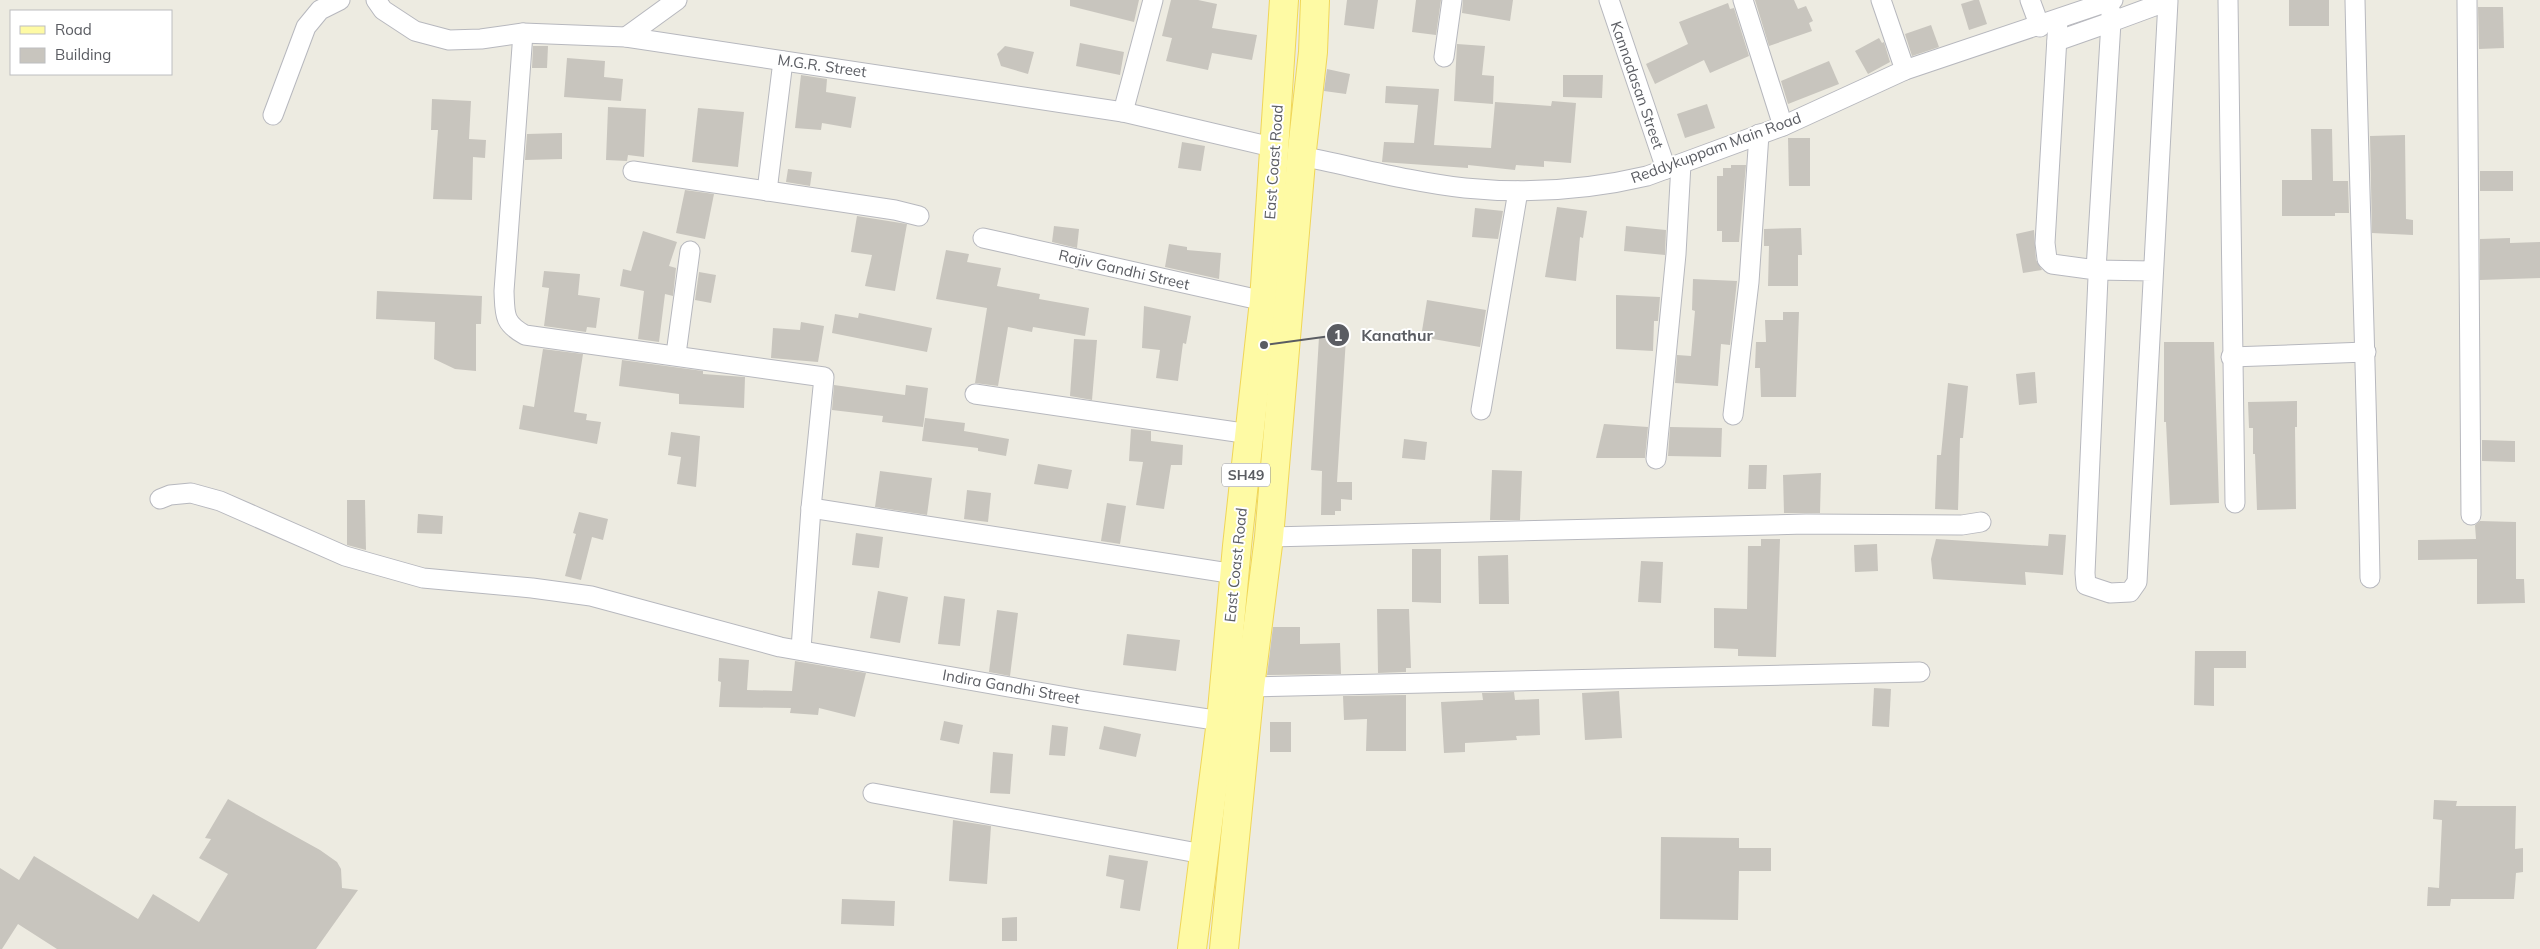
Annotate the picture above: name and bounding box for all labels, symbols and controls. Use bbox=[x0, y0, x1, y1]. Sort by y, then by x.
legend bbox=[10, 10, 172, 75]
street label: Kannadasan Street bbox=[1607, 19, 1668, 151]
text: Road bbox=[55, 20, 92, 39]
text: Building bbox=[55, 45, 111, 64]
street label: M.G.R. Street bbox=[776, 50, 868, 81]
street label: East Coast Road bbox=[1260, 104, 1287, 220]
street label: Reddykuppam Main Road bbox=[1628, 108, 1804, 187]
street label: Rajiv Gandhi Street bbox=[1057, 245, 1191, 294]
callout: Kanathur bbox=[1326, 320, 1442, 351]
text: Kanathur bbox=[1361, 325, 1434, 345]
text: 1 bbox=[1333, 326, 1343, 345]
road number: SH49 bbox=[1222, 464, 1270, 486]
street label: East Coast Road bbox=[1220, 507, 1251, 623]
street label: Indira Gandhi Street bbox=[941, 665, 1081, 708]

